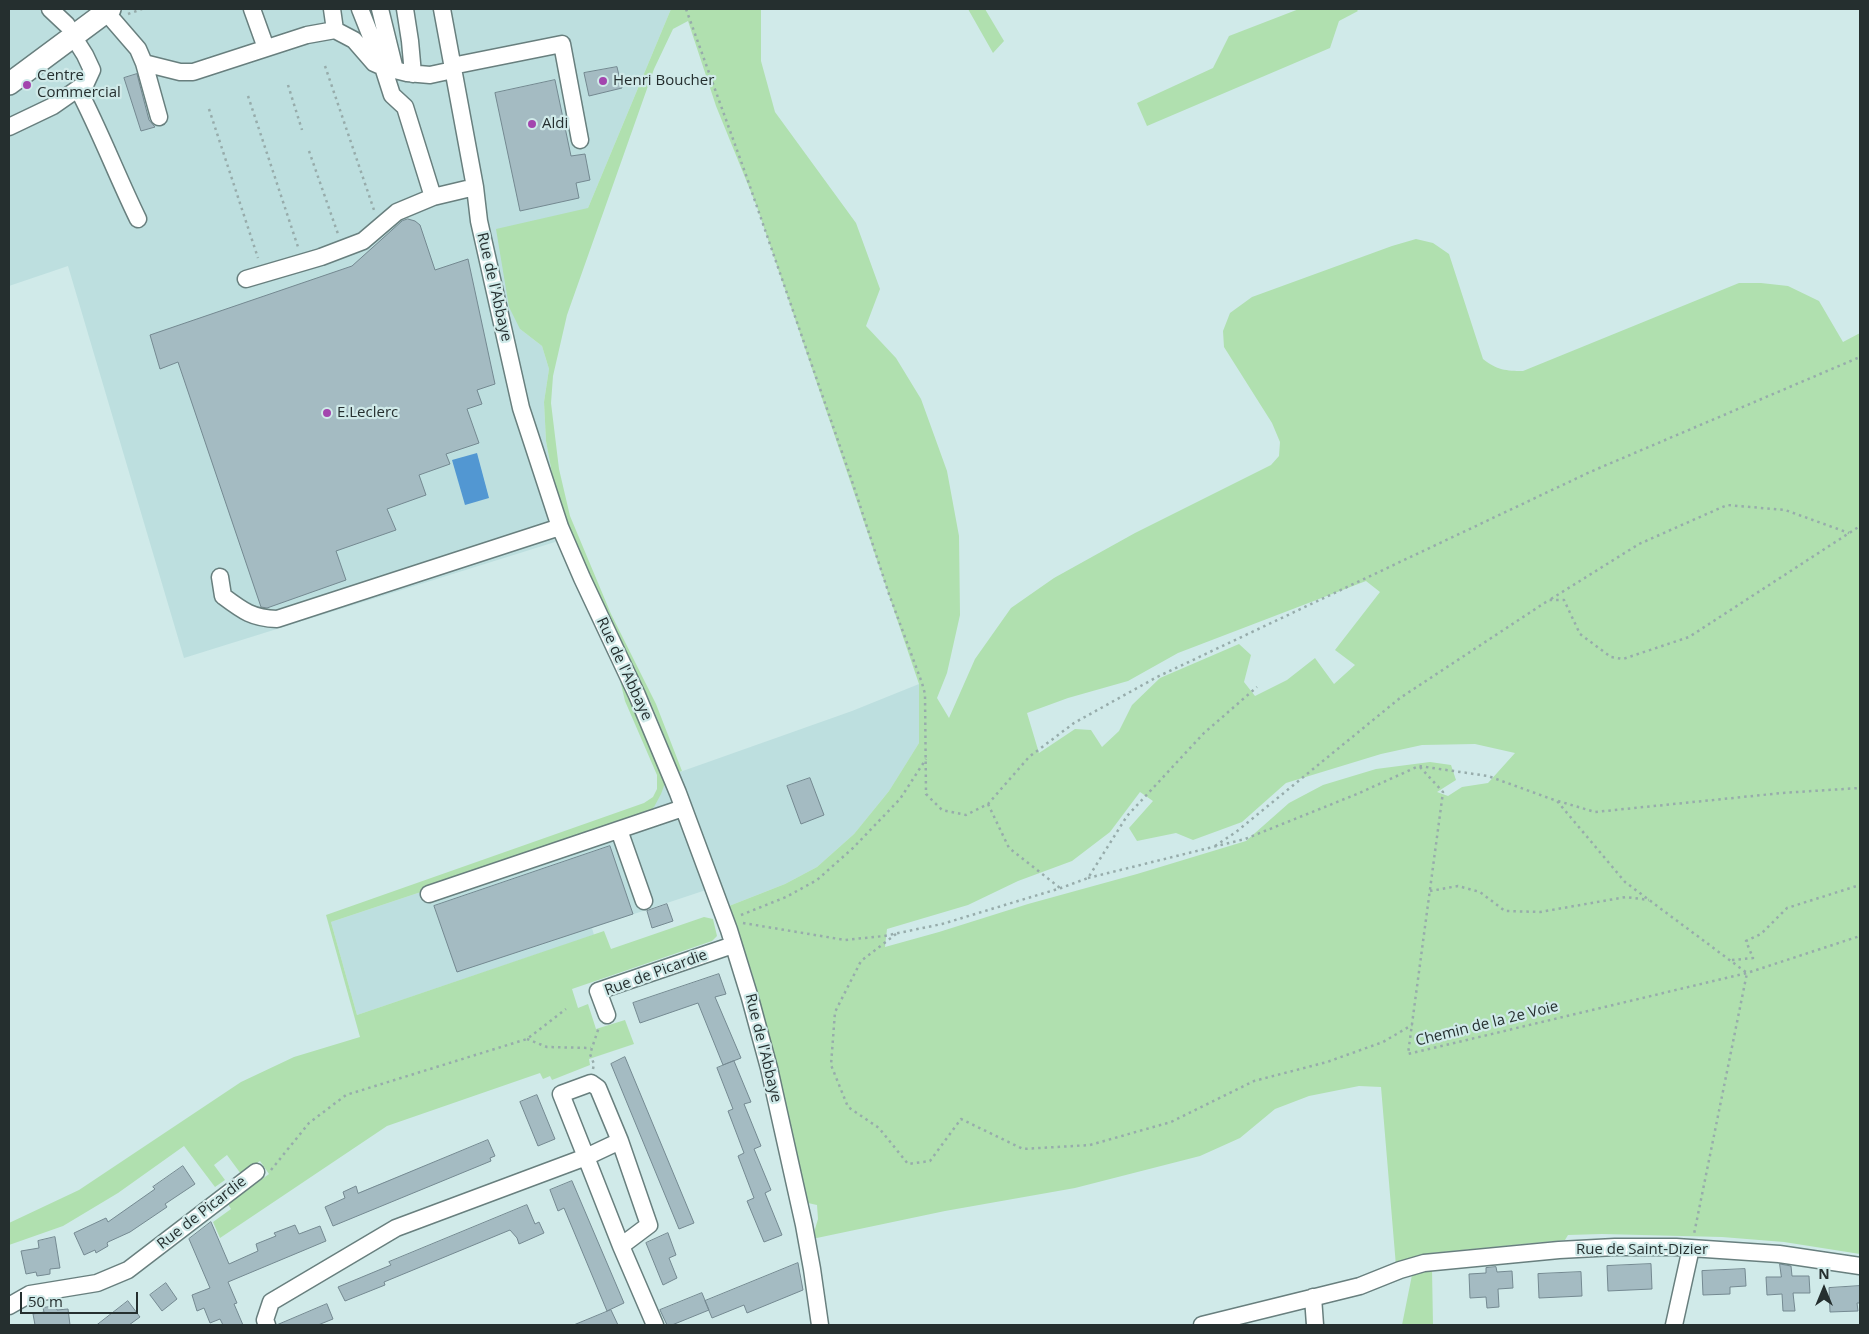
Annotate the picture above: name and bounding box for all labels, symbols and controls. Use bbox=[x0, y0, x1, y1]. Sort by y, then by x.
place label: Centre Commercial bbox=[37, 67, 121, 102]
place label: Henri Boucher bbox=[613, 72, 714, 90]
marker: Henri Boucher bbox=[597, 75, 609, 87]
marker: Centre Commercial bbox=[21, 79, 33, 91]
place label: Aldi bbox=[542, 115, 568, 133]
marker: Aldi bbox=[526, 118, 538, 130]
street label: Rue de l'Abbaye bbox=[473, 231, 515, 343]
place label: E.Leclerc bbox=[337, 404, 398, 422]
marker: E.Leclerc bbox=[321, 407, 333, 419]
street label: Rue de l'Abbaye bbox=[592, 615, 656, 723]
street label: Rue de Picardie bbox=[602, 946, 710, 1000]
street label: Rue de l'Abbaye bbox=[741, 992, 785, 1104]
street label: Chemin de la 2e Voie bbox=[1414, 998, 1560, 1050]
street label: Rue de Picardie bbox=[154, 1173, 250, 1253]
street label: Rue de Saint-Dizier bbox=[1576, 1241, 1708, 1259]
north arrow bbox=[1799, 1264, 1849, 1314]
text: N bbox=[1818, 1264, 1830, 1283]
scale bar bbox=[22, 1282, 140, 1314]
text: 50 m bbox=[28, 1291, 63, 1311]

